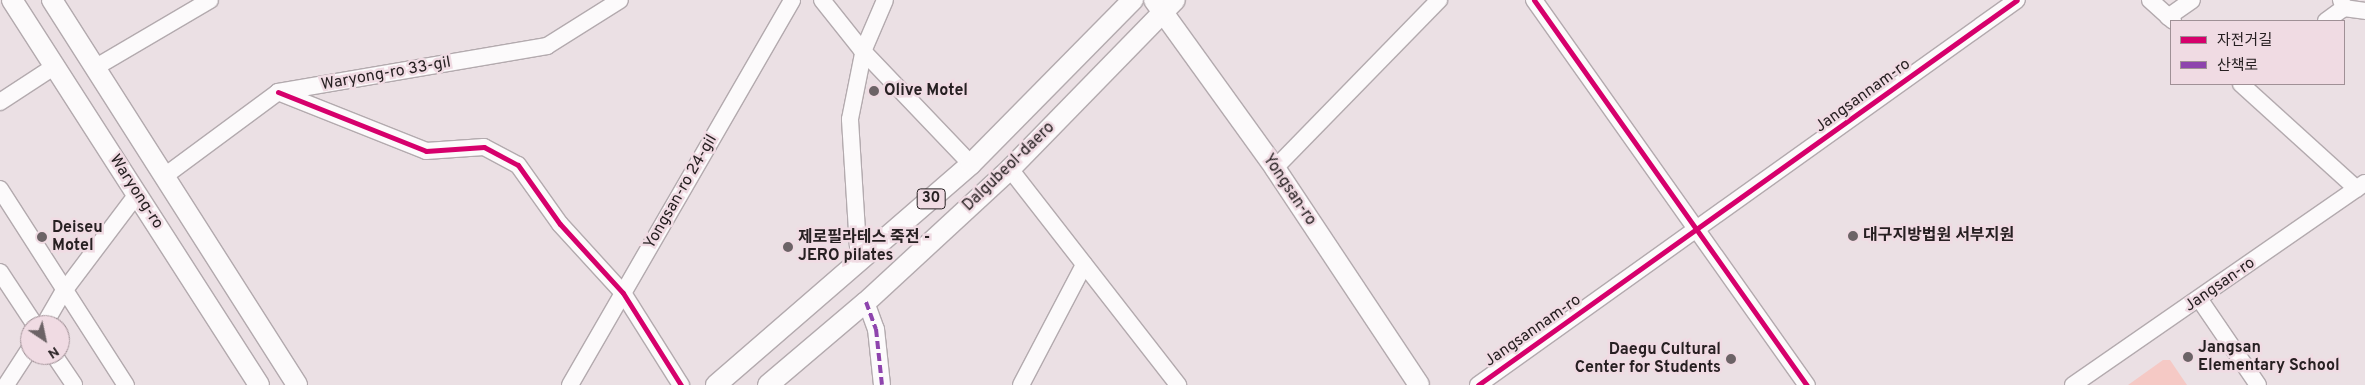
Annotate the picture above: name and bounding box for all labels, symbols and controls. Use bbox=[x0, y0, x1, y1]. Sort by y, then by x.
legend bbox=[2170, 20, 2345, 85]
text: 자전거길 bbox=[2217, 32, 2272, 51]
street label: Waryong-ro 33-gil bbox=[320, 53, 452, 95]
street label: Jangsannam-ro bbox=[1812, 55, 1914, 137]
text: 산책로 bbox=[2217, 57, 2258, 76]
place label: Olive Motel bbox=[884, 81, 968, 101]
marker: Olive Motel bbox=[868, 85, 880, 97]
street label: Dalgubeol-daero bbox=[959, 118, 1059, 216]
street label: Yongsan-ro 24-gil bbox=[640, 131, 722, 253]
street label: Waryong-ro bbox=[105, 151, 167, 233]
street label: Yongsan-ro bbox=[1258, 151, 1320, 229]
road number: 30 bbox=[916, 186, 946, 212]
place label: Deiseu Motel bbox=[52, 218, 103, 256]
place label: 대구지방법원 서부지원 bbox=[1863, 226, 2014, 246]
place label: 제로필라테스 죽전 - JERO pilates bbox=[798, 228, 930, 266]
marker: 대구지방법원 서부지원 bbox=[1847, 230, 1859, 242]
marker: Deiseu Motel bbox=[36, 231, 48, 243]
marker: 제로필라테스 죽전 - JERO pilates bbox=[782, 241, 794, 253]
street label: Jangsan-ro bbox=[2181, 254, 2259, 316]
street label: Jangsannam-ro bbox=[1481, 291, 1585, 371]
north arrow bbox=[20, 315, 70, 365]
place label: Jangsan Elementary School bbox=[2198, 338, 2340, 376]
place label: Daegu Cultural Center for Students bbox=[1575, 340, 1721, 378]
text: N bbox=[44, 342, 62, 362]
marker: Jangsan Elementary School bbox=[2182, 351, 2194, 363]
marker: Daegu Cultural Center for Students bbox=[1725, 353, 1737, 365]

